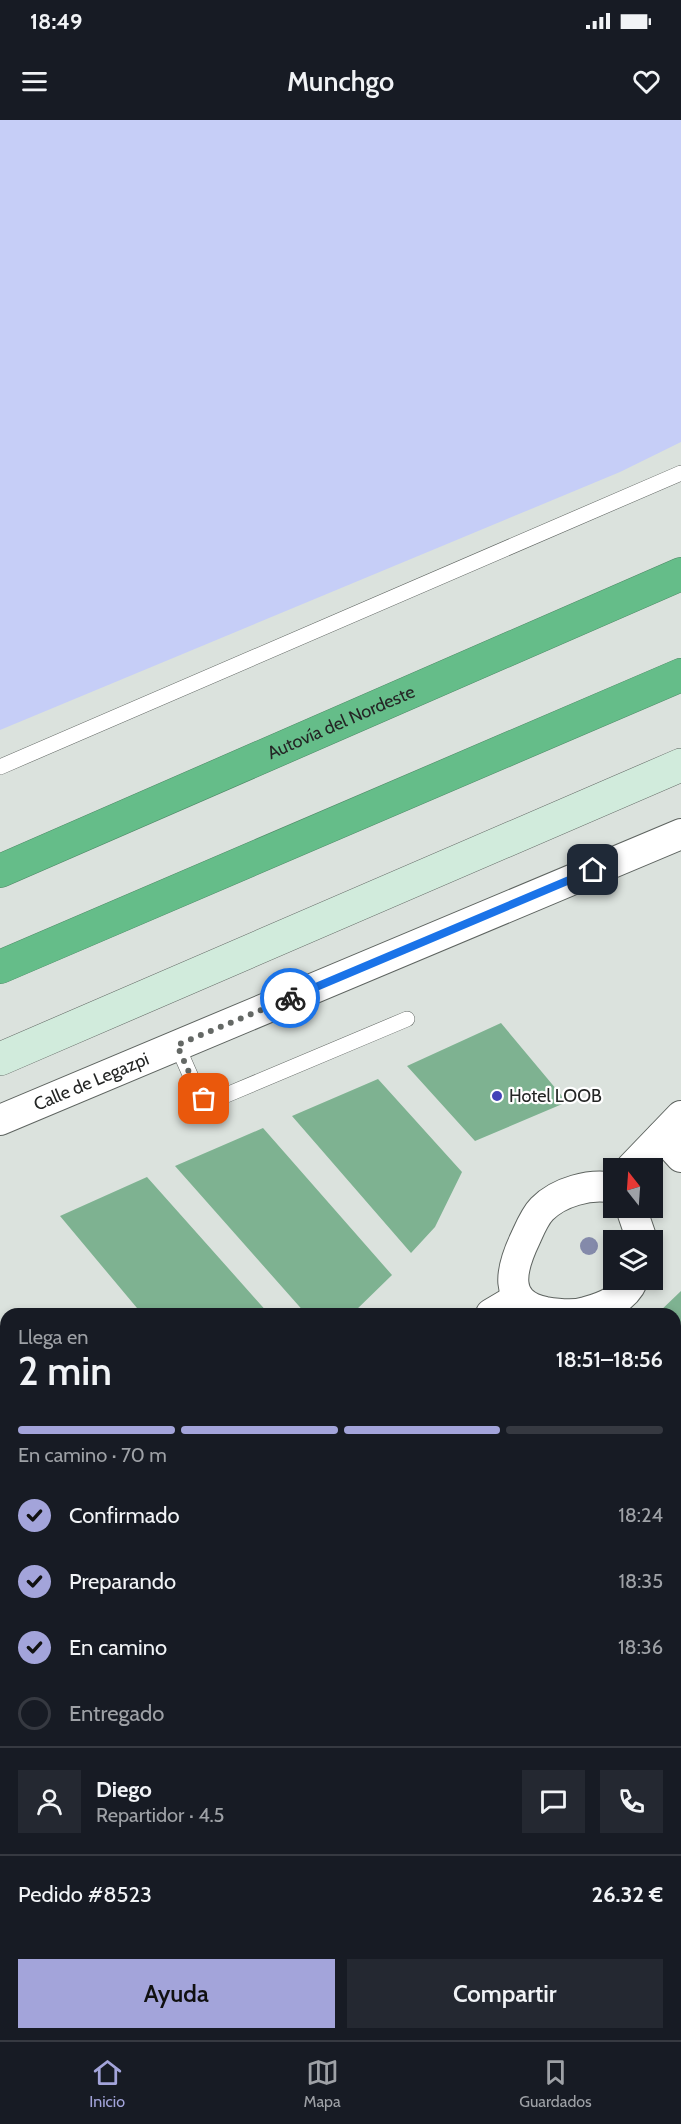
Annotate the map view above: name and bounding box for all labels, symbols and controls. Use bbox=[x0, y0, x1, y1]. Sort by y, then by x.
text: 18:49 bbox=[30, 8, 82, 35]
icon: menu bbox=[18, 65, 51, 98]
text: Munchgo bbox=[287, 65, 394, 98]
icon: heart bbox=[630, 65, 663, 98]
street label: Autovía del Nordeste bbox=[264, 680, 418, 764]
pin bbox=[567, 844, 618, 895]
icon: home bbox=[576, 853, 609, 886]
courier bbox=[260, 968, 320, 1028]
icon: bike bbox=[274, 982, 307, 1015]
street label: Calle de Legazpi bbox=[30, 1048, 152, 1116]
pin bbox=[178, 1073, 229, 1124]
icon: bag bbox=[187, 1082, 220, 1115]
place label: Hotel LOOB bbox=[509, 1085, 602, 1107]
marker: Hotel LOOB bbox=[490, 1089, 504, 1103]
north arrow bbox=[603, 1158, 663, 1218]
map controls bbox=[603, 1158, 663, 1290]
button: layers bbox=[603, 1230, 663, 1290]
text: Llega en bbox=[18, 1325, 88, 1349]
text: 18:51–18:56 bbox=[556, 1346, 663, 1373]
text: 2 min bbox=[18, 1347, 112, 1395]
text: En camino · 70 m bbox=[18, 1443, 167, 1467]
icon: check bbox=[18, 1499, 51, 1532]
text: Confirmado bbox=[69, 1502, 180, 1529]
text: 18:24 bbox=[618, 1503, 663, 1527]
icon: check bbox=[18, 1565, 51, 1598]
text: Preparando bbox=[69, 1568, 176, 1595]
text: 18:35 bbox=[619, 1569, 663, 1593]
icon: check bbox=[18, 1631, 51, 1664]
text: En camino bbox=[69, 1634, 167, 1661]
text: 18:36 bbox=[618, 1635, 663, 1659]
text: Entregado bbox=[69, 1700, 164, 1727]
button: person bbox=[18, 1770, 81, 1833]
button: chat bbox=[522, 1770, 585, 1833]
button: phone bbox=[600, 1770, 663, 1833]
text: Diego bbox=[96, 1776, 152, 1803]
text: Repartidor · 4.5 bbox=[96, 1803, 224, 1827]
text: Pedido #8523 bbox=[18, 1881, 152, 1908]
text: 26.32 € bbox=[592, 1881, 663, 1908]
button: Ayuda bbox=[18, 1959, 335, 2028]
button: Compartir bbox=[347, 1959, 663, 2028]
tab: Inicio bbox=[89, 2056, 125, 2111]
tab: Mapa bbox=[304, 2056, 341, 2111]
tab: Guardados bbox=[519, 2056, 592, 2111]

